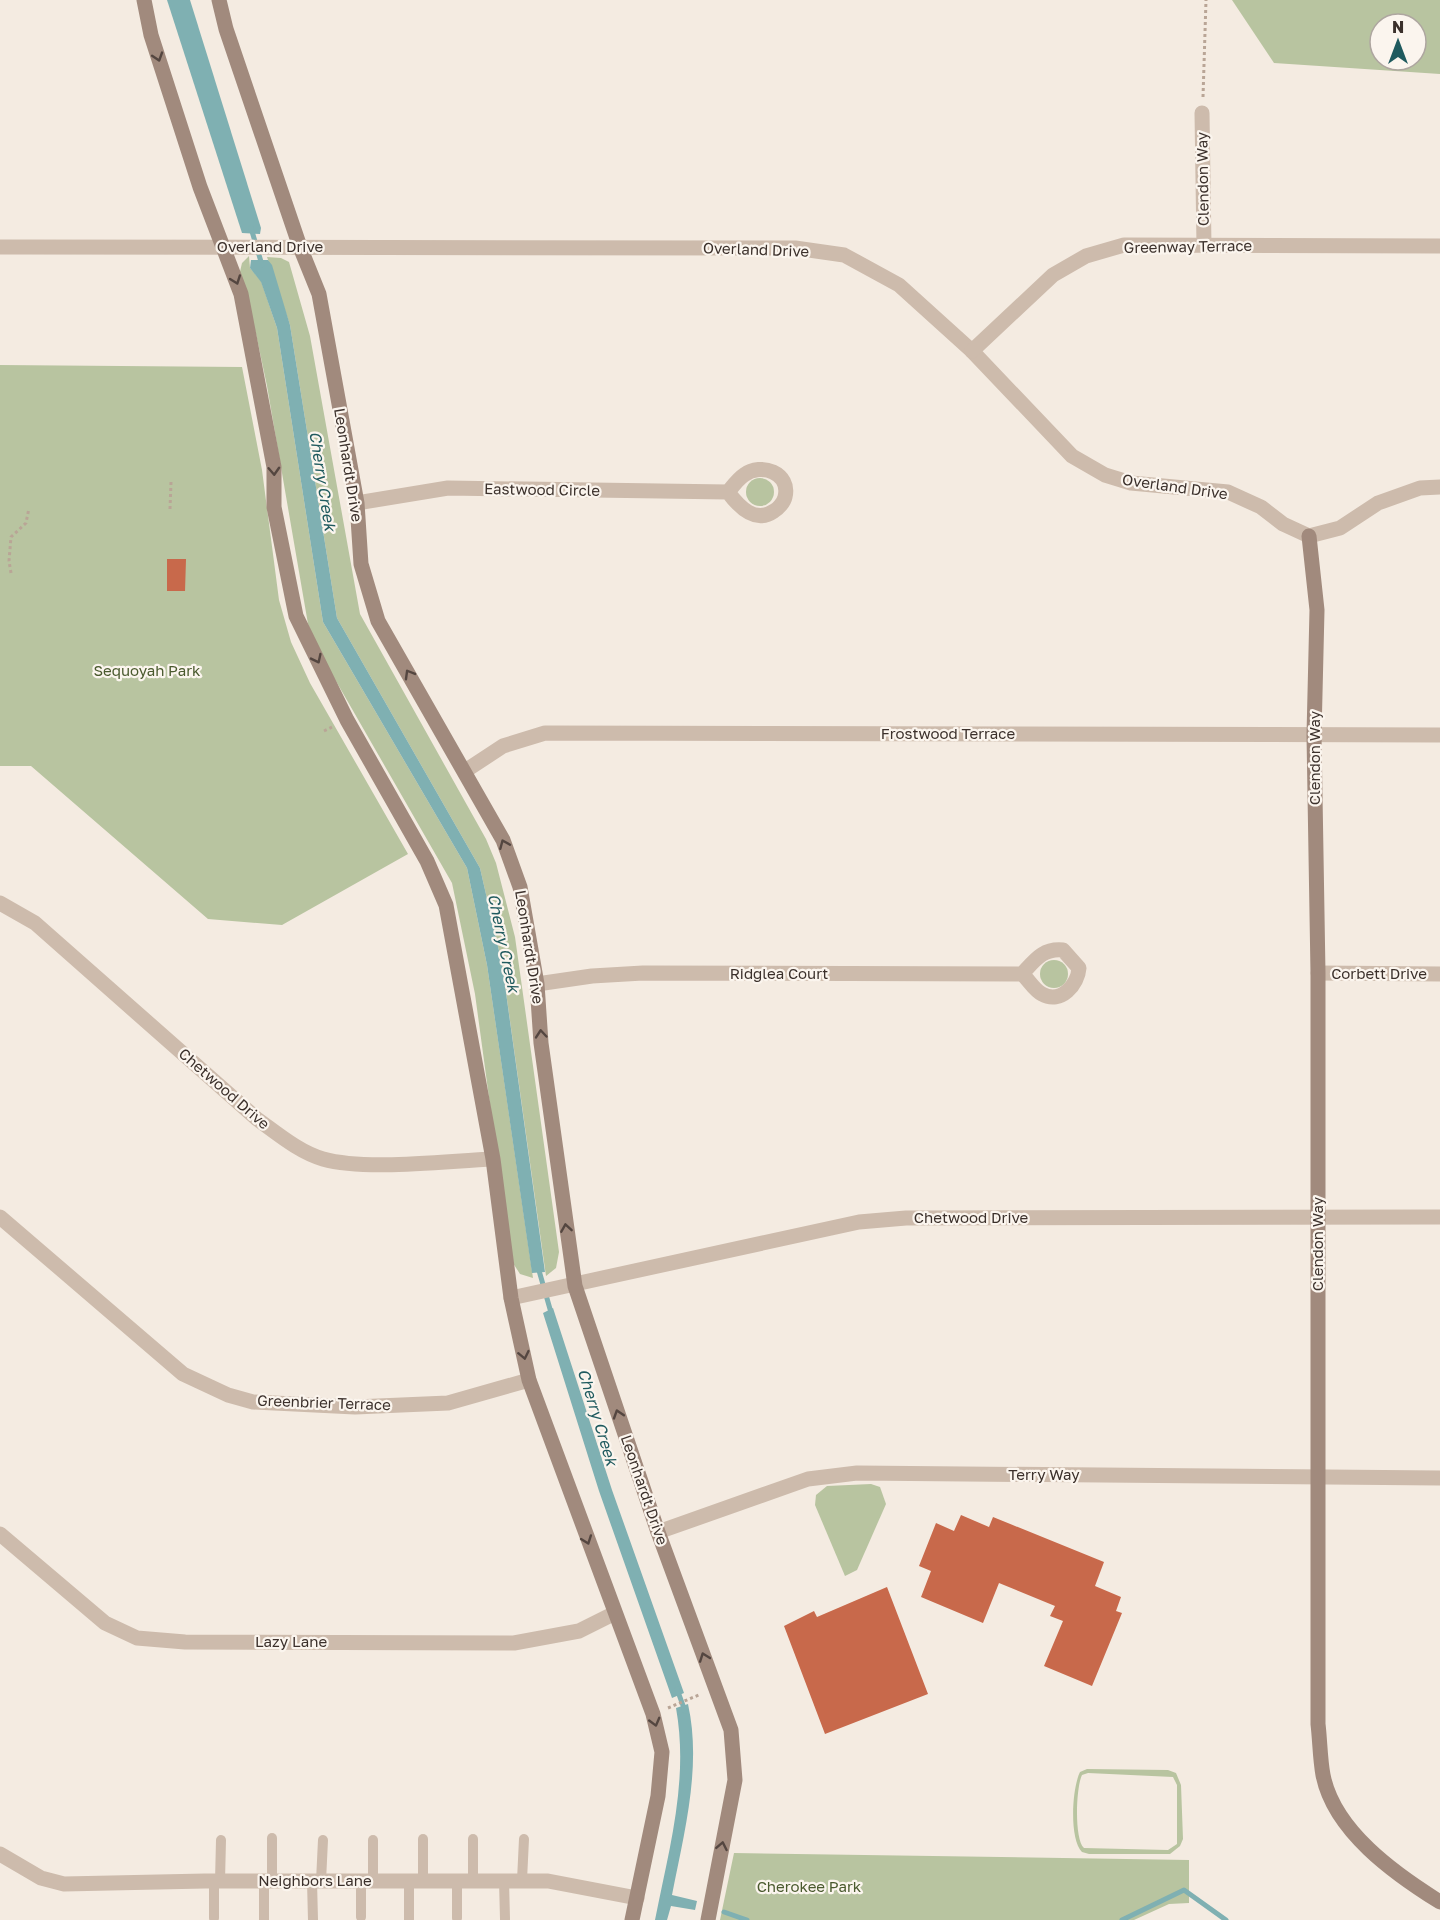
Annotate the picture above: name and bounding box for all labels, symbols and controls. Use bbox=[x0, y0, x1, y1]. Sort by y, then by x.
north arrow bbox=[1368, 12, 1428, 72]
text: N bbox=[1392, 17, 1404, 37]
one-way arrow bbox=[151, 51, 164, 62]
street label: Clendon Way bbox=[1192, 131, 1212, 226]
street label: Greenway Terrace bbox=[1124, 236, 1253, 256]
street label: Overland Drive bbox=[217, 237, 323, 255]
street label: Overland Drive bbox=[703, 238, 810, 260]
one-way arrow bbox=[228, 275, 241, 285]
street label: Leonhardt Drive bbox=[331, 407, 367, 523]
water label: Cherry Creek bbox=[305, 430, 341, 534]
one-way arrow bbox=[267, 467, 280, 476]
street label: Overland Drive bbox=[1121, 470, 1229, 502]
street label: Eastwood Circle bbox=[484, 479, 600, 499]
one-way arrow bbox=[309, 653, 321, 664]
park label: Sequoyah Park bbox=[93, 661, 201, 679]
one-way arrow bbox=[404, 670, 416, 680]
street label: Clendon Way bbox=[1305, 710, 1323, 805]
street label: Frostwood Terrace bbox=[881, 724, 1015, 742]
one-way arrow bbox=[499, 839, 511, 850]
street label: Leonhardt Drive bbox=[512, 889, 548, 1005]
water label: Cherry Creek bbox=[484, 892, 525, 996]
street label: Ridglea Court bbox=[730, 964, 828, 982]
street label: Corbett Drive bbox=[1331, 964, 1427, 982]
one-way arrow bbox=[535, 1030, 548, 1039]
street label: Chetwood Drive bbox=[176, 1044, 274, 1133]
street label: Clendon Way bbox=[1308, 1196, 1326, 1291]
street label: Chetwood Drive bbox=[914, 1208, 1029, 1226]
one-way arrow bbox=[561, 1223, 573, 1232]
one-way arrow bbox=[516, 1350, 529, 1360]
water label: Cherry Creek bbox=[574, 1366, 623, 1470]
street label: Greenbrier Terrace bbox=[257, 1391, 392, 1413]
one-way arrow bbox=[612, 1409, 625, 1420]
street label: Leonhardt Drive bbox=[618, 1432, 672, 1547]
street label: Terry Way bbox=[1008, 1465, 1080, 1483]
one-way arrow bbox=[579, 1534, 592, 1545]
street label: Lazy Lane bbox=[255, 1632, 327, 1650]
one-way arrow bbox=[699, 1653, 712, 1663]
one-way arrow bbox=[647, 1717, 660, 1727]
one-way arrow bbox=[715, 1841, 728, 1851]
street label: Neighbors Lane bbox=[258, 1871, 372, 1889]
park label: Cherokee Park bbox=[757, 1877, 862, 1895]

